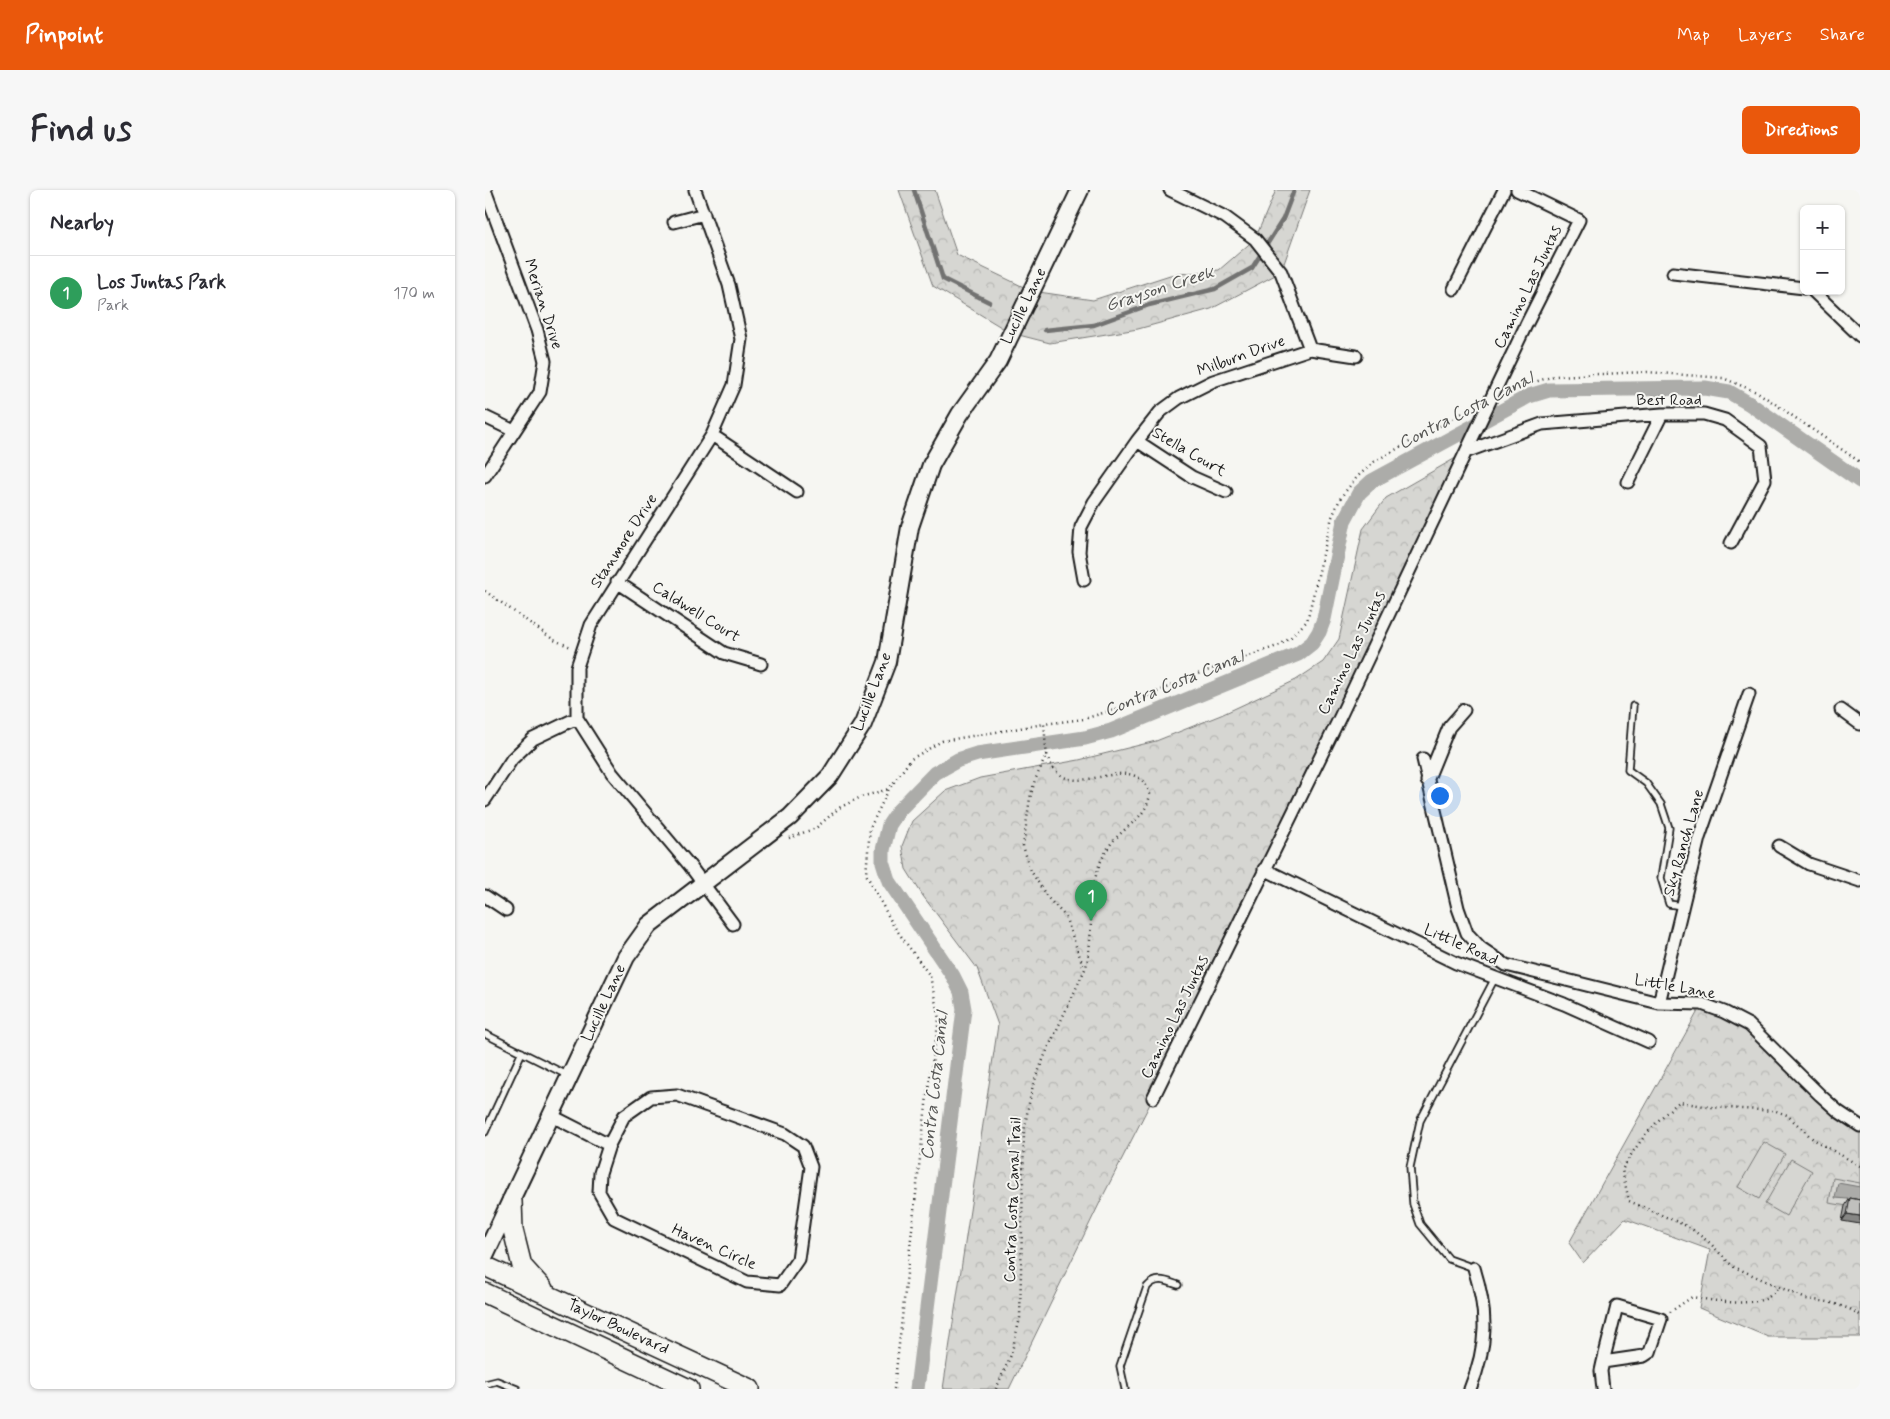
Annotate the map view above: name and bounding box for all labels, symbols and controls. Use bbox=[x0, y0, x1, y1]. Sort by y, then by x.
text: Pinpoint bbox=[25, 20, 103, 51]
text: Map bbox=[1677, 23, 1710, 47]
text: Layers bbox=[1738, 23, 1792, 47]
text: Share bbox=[1820, 23, 1865, 47]
button: Directions bbox=[1742, 106, 1860, 154]
text: Find us bbox=[30, 107, 132, 153]
map controls bbox=[1800, 205, 1845, 295]
button: + bbox=[1800, 205, 1845, 250]
text: Nearby bbox=[50, 209, 114, 237]
street label: Camino Las Juntas bbox=[1489, 222, 1567, 352]
button: − bbox=[1800, 250, 1845, 295]
street label: Merian Drive bbox=[519, 256, 567, 352]
water label: Grayson Creek bbox=[1103, 260, 1218, 318]
street label: Lucille Lane bbox=[996, 264, 1052, 348]
text: Los Juntas Park bbox=[97, 270, 226, 295]
text: 1 bbox=[62, 283, 70, 304]
text: 170 m bbox=[393, 283, 435, 304]
text: Park bbox=[97, 295, 129, 316]
street label: Milburn Drive bbox=[1194, 330, 1288, 382]
water label: Contra Costa Canal bbox=[1394, 365, 1540, 455]
street label: Best Road bbox=[1636, 390, 1702, 411]
street label: Stella Court bbox=[1148, 422, 1230, 482]
street label: Stanmore Drive bbox=[586, 490, 662, 592]
street label: Caldwell Court bbox=[648, 577, 744, 648]
street label: Camino Las Juntas bbox=[1313, 588, 1391, 718]
water label: Contra Costa Canal bbox=[1101, 644, 1250, 723]
street label: Lucille Lane bbox=[847, 649, 897, 735]
your location bbox=[1427, 783, 1453, 809]
street label: Sky Ranch Lane bbox=[1659, 787, 1709, 899]
pin: 1 bbox=[1075, 880, 1107, 921]
street label: Little Road bbox=[1420, 919, 1502, 971]
street label: Camino Las Juntas bbox=[1136, 952, 1214, 1082]
street label: Lucille Lane bbox=[577, 961, 631, 1045]
street label: Little Lane bbox=[1633, 970, 1718, 1005]
water label: Contra Costa Canal bbox=[915, 1008, 955, 1161]
street label: Contra Costa Canal Trail bbox=[1000, 1117, 1026, 1283]
street label: Haven Circle bbox=[668, 1219, 760, 1275]
street label: Taylor Boulevard bbox=[564, 1294, 672, 1360]

